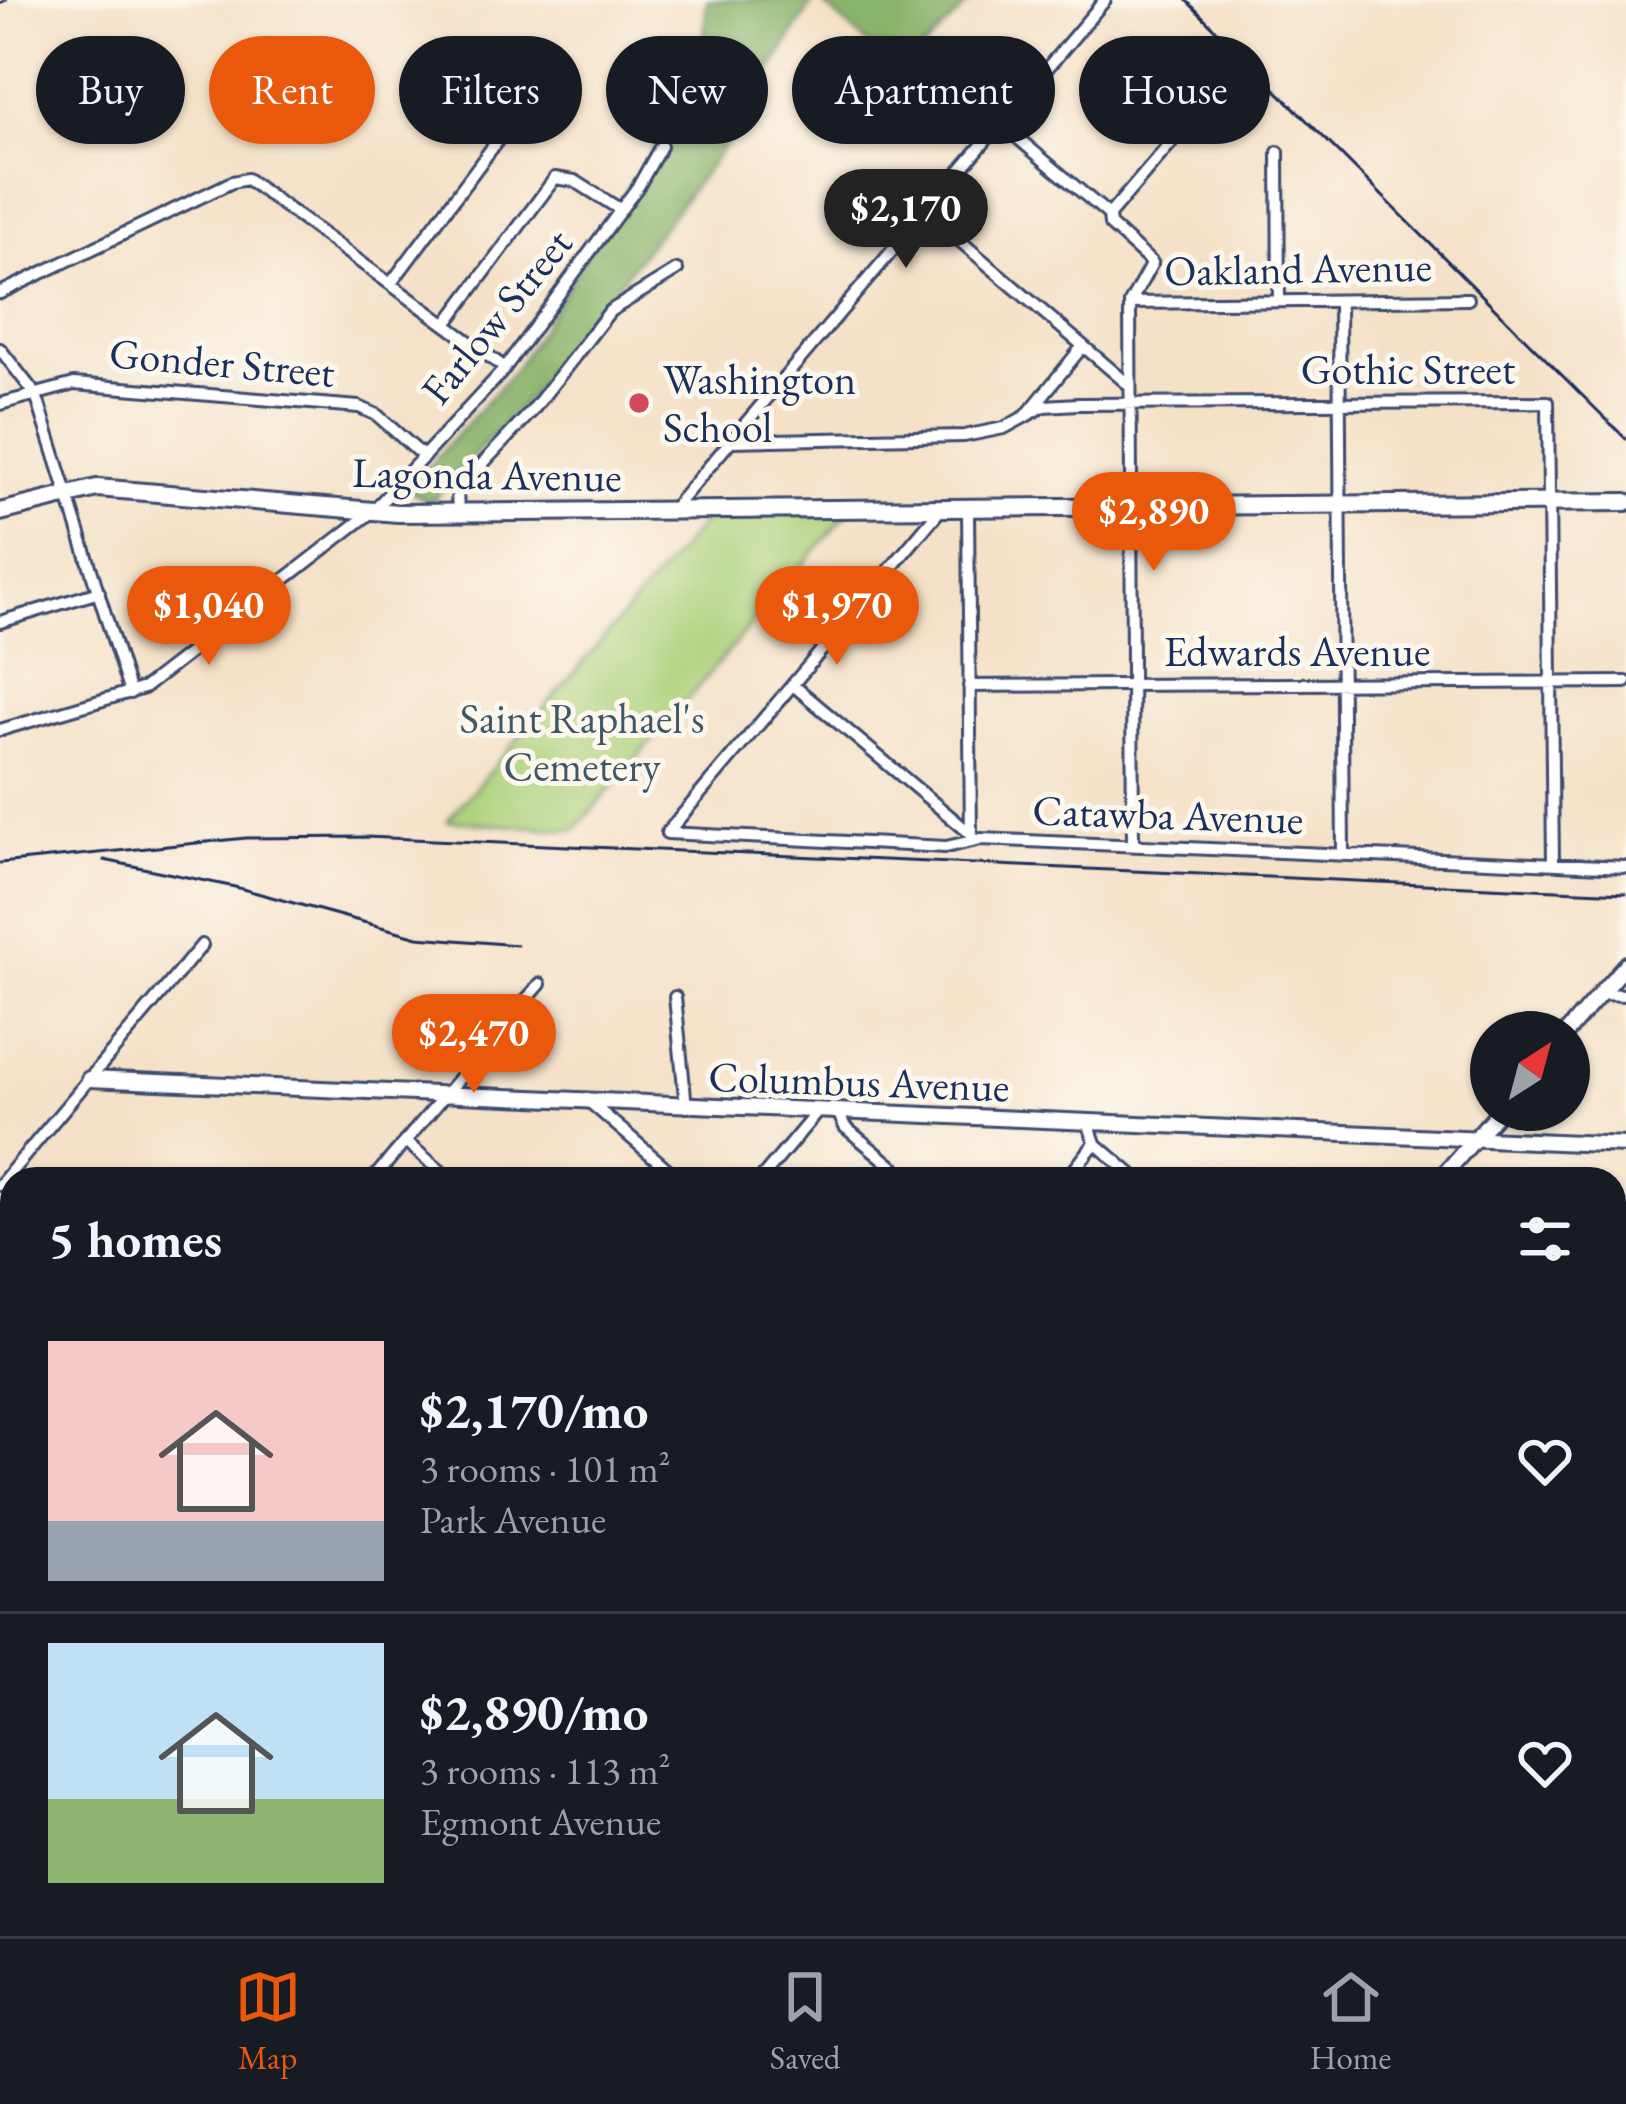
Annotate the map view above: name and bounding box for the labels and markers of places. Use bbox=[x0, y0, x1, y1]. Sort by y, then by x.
pin: $2,170 bbox=[808, 169, 1004, 271]
place label: Washington School bbox=[663, 352, 856, 455]
marker: Washington School bbox=[626, 390, 652, 416]
pin: $2,890 bbox=[1056, 472, 1252, 574]
pin: $1,040 bbox=[111, 566, 307, 668]
pin: $1,970 bbox=[739, 566, 935, 668]
pin: $2,470 bbox=[376, 994, 572, 1096]

